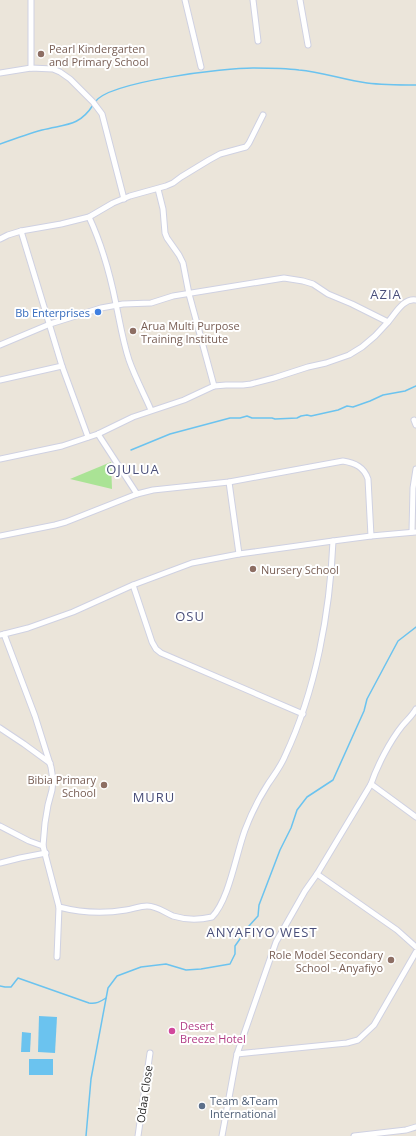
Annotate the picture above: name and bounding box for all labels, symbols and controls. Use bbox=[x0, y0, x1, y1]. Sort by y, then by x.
place label: Pearl Kindergarten and Primary School bbox=[49, 41, 149, 69]
marker: Pearl Kindergarten and Primary School bbox=[36, 49, 46, 59]
district label: AZIA bbox=[370, 285, 402, 303]
place label: Bb Enterprises bbox=[15, 305, 90, 320]
marker: Bb Enterprises bbox=[93, 307, 103, 317]
place label: Arua Multi Purpose Training Institute bbox=[141, 318, 240, 346]
marker: Arua Multi Purpose Training Institute bbox=[128, 326, 138, 336]
district label: OJULUA bbox=[106, 460, 160, 478]
place label: Nursery School bbox=[261, 562, 339, 577]
marker: Nursery School bbox=[248, 564, 258, 574]
district label: OSU bbox=[175, 607, 205, 625]
place label: Bibia Primary School bbox=[27, 772, 96, 800]
marker: Bibia Primary School bbox=[99, 780, 109, 790]
district label: MURU bbox=[133, 788, 175, 806]
district label: ANYAFIYO WEST bbox=[206, 923, 318, 941]
place label: Role Model Secondary School - Anyafiyo bbox=[269, 947, 383, 975]
marker: Role Model Secondary School - Anyafiyo bbox=[386, 955, 396, 965]
place label: Desert Breeze Hotel bbox=[180, 1018, 246, 1046]
marker: Desert Breeze Hotel bbox=[167, 1026, 177, 1036]
street label: Odaa Close bbox=[133, 1064, 155, 1124]
place label: Team &Team International bbox=[210, 1093, 278, 1121]
marker: Team &Team International bbox=[197, 1101, 207, 1111]

